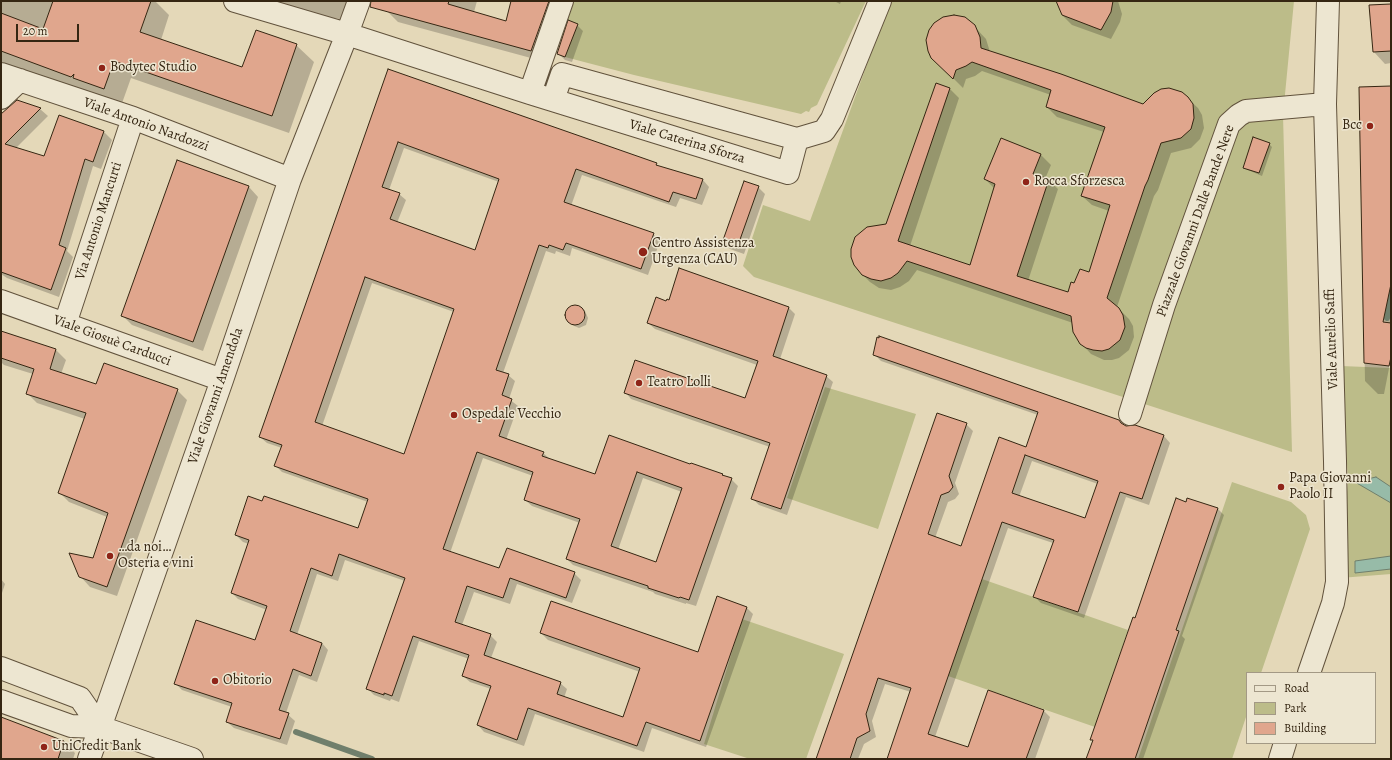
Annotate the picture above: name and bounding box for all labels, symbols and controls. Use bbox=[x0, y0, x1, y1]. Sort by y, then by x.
scale bar bbox=[18, 16, 81, 42]
text: 20 m bbox=[23, 23, 47, 39]
place label: Bodytec Studio bbox=[110, 60, 197, 76]
marker: Bodytec Studio bbox=[97, 63, 107, 73]
street label: Viale Antonio Nardozzi bbox=[81, 94, 211, 156]
street label: Viale Caterina Sforza bbox=[627, 116, 747, 168]
place label: Bcc bbox=[1342, 118, 1362, 134]
marker: Bcc bbox=[1365, 121, 1375, 131]
street label: Piazzale Giovanni Dalle Bande Nere bbox=[1153, 123, 1239, 319]
street label: Via Antonio Mancurti bbox=[72, 160, 126, 282]
place label: Rocca Sforzesca bbox=[1034, 174, 1125, 190]
marker: Rocca Sforzesca bbox=[1021, 177, 1031, 187]
place label: Centro Assistenza Urgenza (CAU) bbox=[652, 236, 755, 268]
marker: Centro Assistenza Urgenza (CAU) bbox=[637, 246, 649, 258]
street label: Viale Aurelio Saffi bbox=[1322, 288, 1342, 390]
street label: Viale Giosuè Carducci bbox=[51, 312, 173, 370]
street label: Viale Giovanni Amendola bbox=[185, 326, 247, 466]
place label: Teatro Lolli bbox=[647, 375, 711, 391]
marker: Teatro Lolli bbox=[634, 378, 644, 388]
place label: Ospedale Vecchio bbox=[462, 407, 561, 423]
marker: Ospedale Vecchio bbox=[449, 410, 459, 420]
place label: Papa Giovanni Paolo II bbox=[1289, 471, 1371, 504]
marker: Papa Giovanni Paolo II bbox=[1276, 482, 1286, 492]
place label: …da noi… Osteria e vini bbox=[118, 540, 194, 572]
marker: …da noi… Osteria e vini bbox=[105, 551, 115, 561]
legend bbox=[1246, 672, 1376, 744]
place label: Obitorio bbox=[223, 673, 272, 689]
marker: Obitorio bbox=[210, 676, 220, 686]
text: Road bbox=[1284, 680, 1309, 696]
text: Park bbox=[1284, 700, 1307, 716]
text: Building bbox=[1284, 720, 1326, 736]
place label: UniCredit Bank bbox=[52, 739, 141, 755]
marker: UniCredit Bank bbox=[39, 742, 49, 752]

